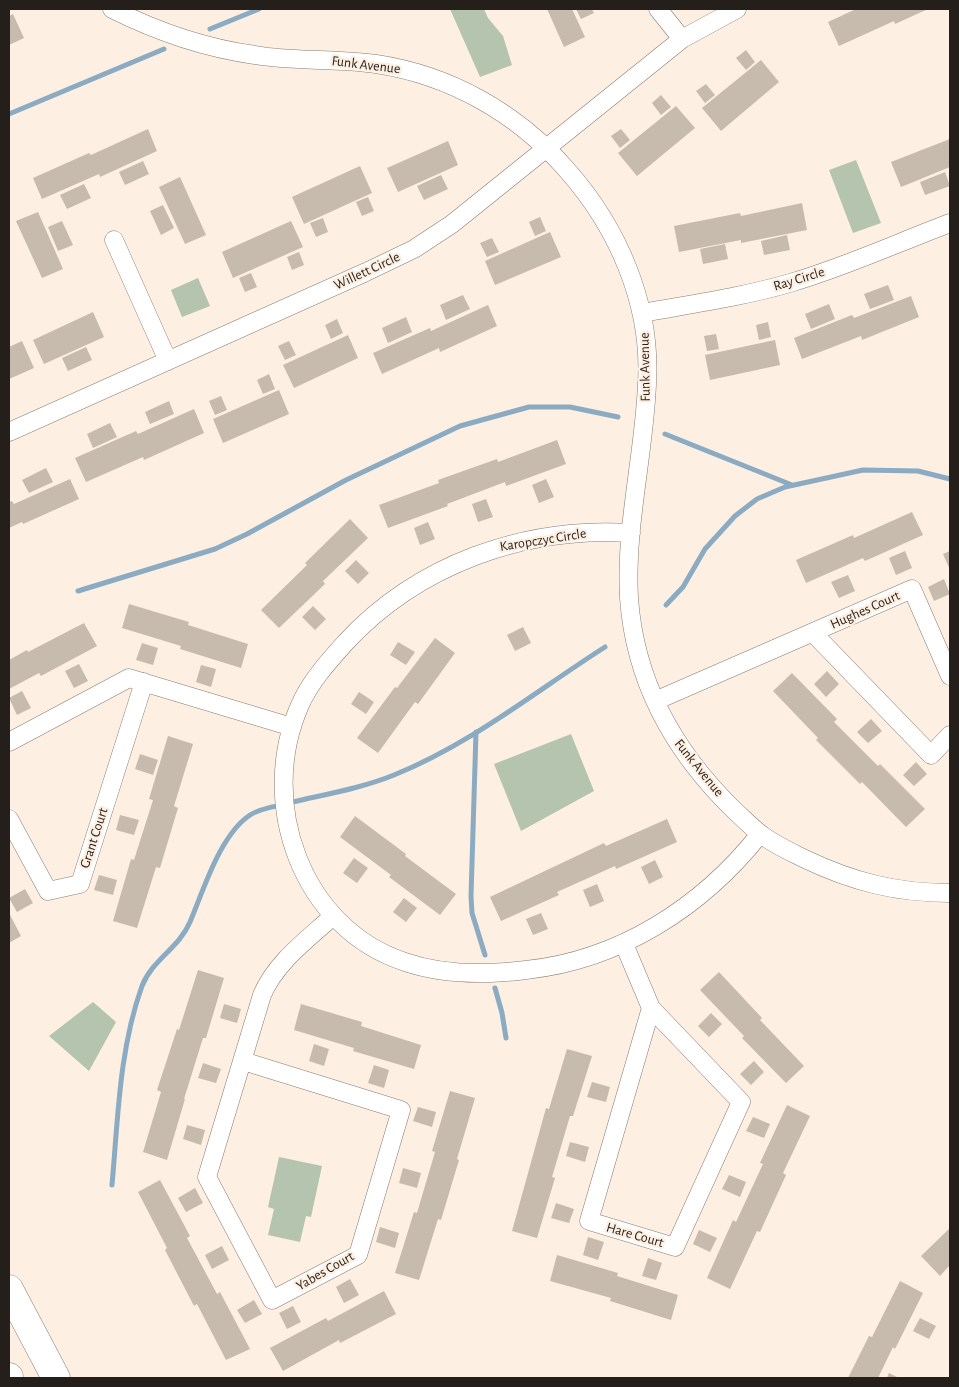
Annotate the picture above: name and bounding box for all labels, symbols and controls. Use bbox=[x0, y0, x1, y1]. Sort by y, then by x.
street label: Funk Avenue bbox=[331, 52, 401, 78]
street label: Willett Circle bbox=[331, 248, 403, 294]
street label: Ray Circle bbox=[771, 263, 827, 295]
street label: Funk Avenue bbox=[636, 332, 654, 402]
street label: Karopczyc Circle bbox=[498, 525, 588, 555]
street label: Hughes Court bbox=[828, 587, 902, 633]
street label: Funk Avenue bbox=[671, 736, 727, 800]
street label: Grant Court bbox=[76, 806, 112, 870]
street label: Hare Court bbox=[604, 1219, 666, 1251]
street label: Yabes Court bbox=[293, 1248, 357, 1294]

